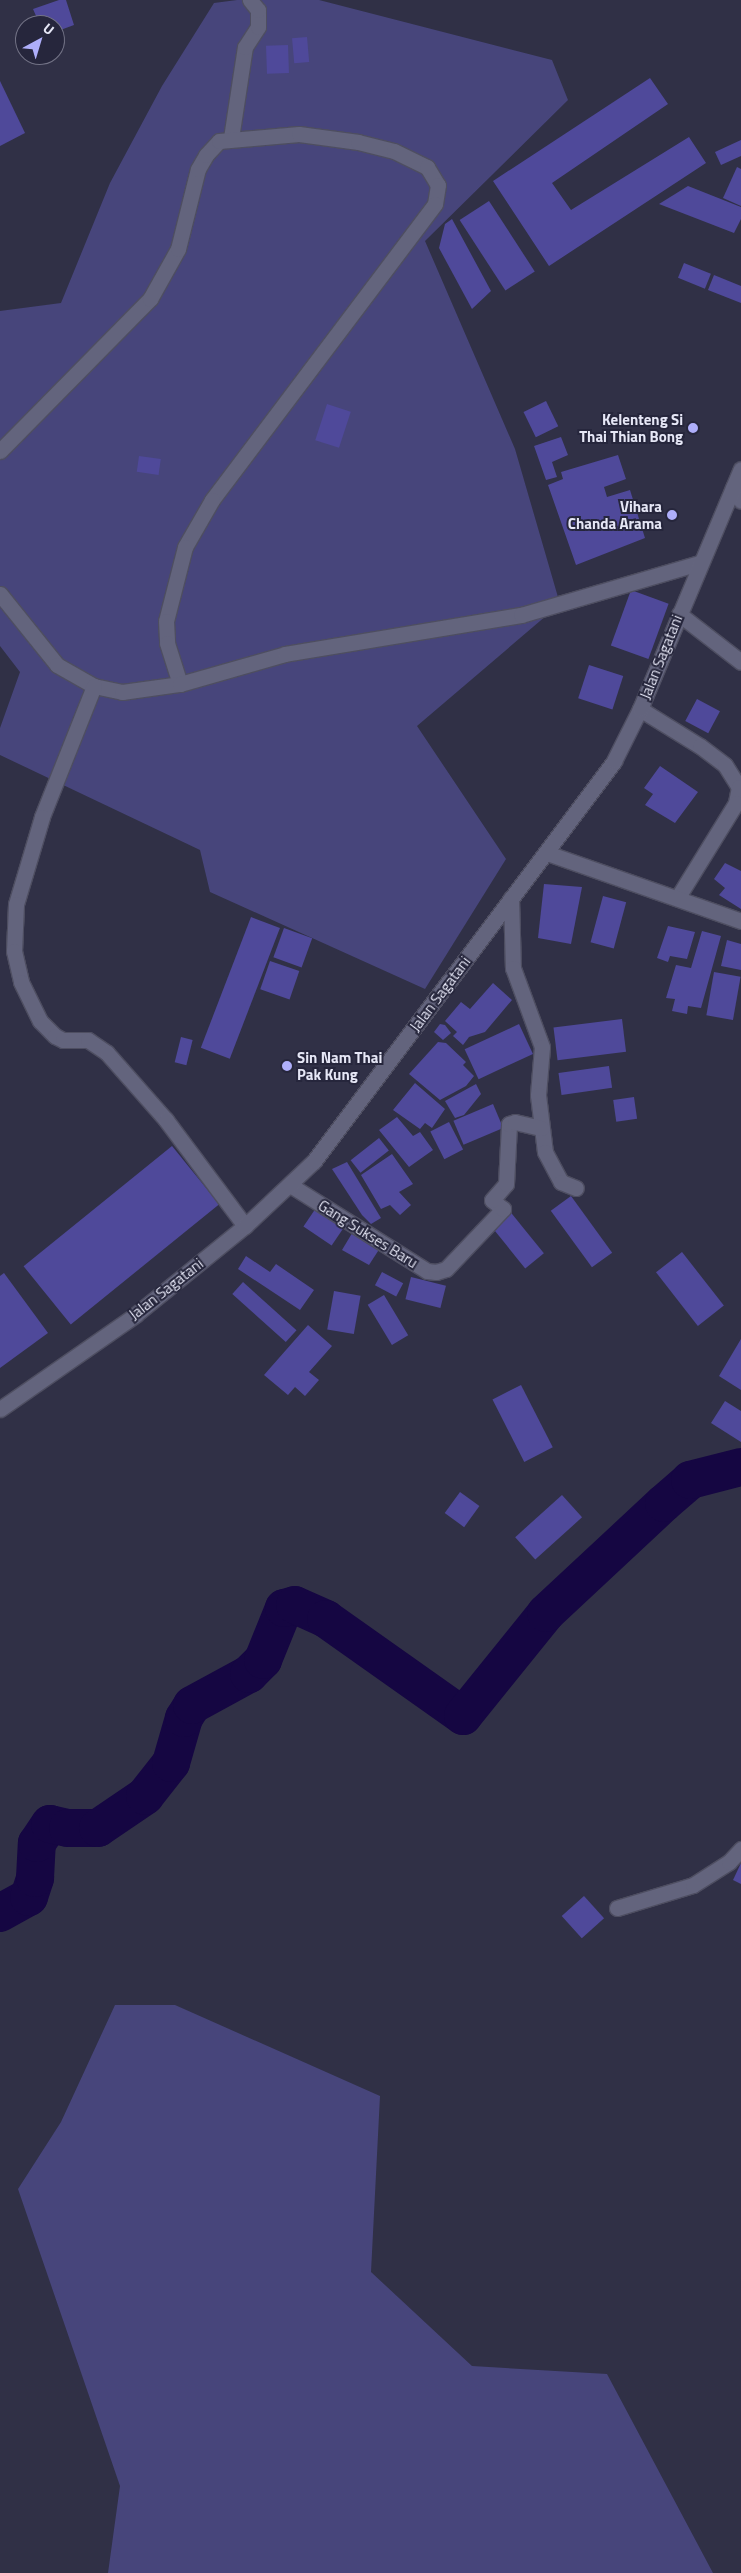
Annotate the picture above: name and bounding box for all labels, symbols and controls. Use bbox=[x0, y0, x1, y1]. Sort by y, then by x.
north arrow bbox=[15, 15, 65, 65]
text: U bbox=[39, 18, 59, 40]
place label: Kelenteng Si Thai Thian Bong bbox=[579, 410, 683, 445]
marker: Kelenteng Si Thai Thian Bong bbox=[687, 422, 699, 434]
place label: Vihara Chanda Arama bbox=[568, 497, 662, 532]
marker: Vihara Chanda Arama bbox=[666, 509, 678, 521]
street label: Jalan Sagatani bbox=[636, 612, 686, 702]
street label: Jalan Sagatani bbox=[406, 953, 474, 1035]
place label: Sin Nam Thai Pak Kung bbox=[297, 1048, 382, 1083]
marker: Sin Nam Thai Pak Kung bbox=[281, 1060, 293, 1072]
street label: Gang Sukses Baru bbox=[315, 1196, 421, 1272]
street label: Jalan Sagatani bbox=[125, 1254, 207, 1324]

